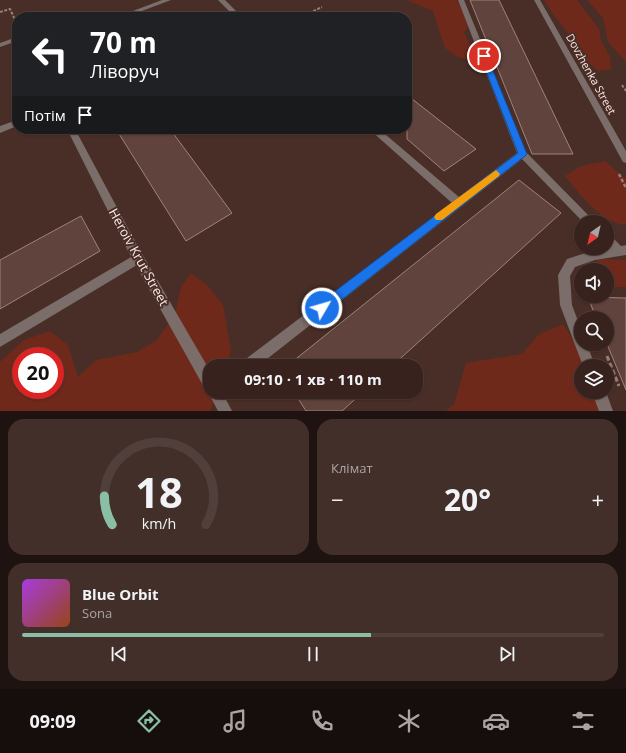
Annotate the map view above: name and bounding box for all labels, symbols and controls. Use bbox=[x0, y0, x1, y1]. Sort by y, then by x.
text: 70 m bbox=[90, 23, 157, 61]
icon: left bbox=[24, 28, 76, 80]
street label: Dovzhenka Street bbox=[563, 31, 620, 117]
pin bbox=[467, 39, 501, 73]
icon: arrive bbox=[473, 45, 495, 67]
text: Ліворуч bbox=[90, 59, 159, 83]
icon: arrive bbox=[74, 104, 96, 126]
text: Потім bbox=[24, 105, 66, 125]
street label: Heroiv Krut Street bbox=[105, 205, 173, 309]
north arrow bbox=[574, 215, 614, 255]
map controls bbox=[574, 215, 614, 399]
button: sound bbox=[574, 263, 614, 303]
position arrow bbox=[301, 287, 343, 329]
button: search bbox=[574, 311, 614, 351]
speed limit sign: 20 bbox=[12, 347, 64, 399]
button: layers bbox=[574, 359, 614, 399]
text: 09:10 · 1 хв · 110 m bbox=[244, 369, 382, 389]
text: Клімат bbox=[331, 459, 373, 477]
text: 18 bbox=[135, 464, 182, 520]
text: 20° bbox=[444, 479, 491, 520]
text: − bbox=[331, 484, 344, 514]
text: + bbox=[591, 484, 604, 514]
text: km/h bbox=[141, 514, 176, 533]
text: Blue Orbit bbox=[82, 584, 159, 604]
text: Sona bbox=[82, 604, 112, 622]
icon: previous bbox=[108, 643, 130, 665]
icon: pause bbox=[302, 643, 324, 665]
icon: next bbox=[496, 643, 518, 665]
icon: directions bbox=[135, 707, 163, 735]
icon: music bbox=[221, 707, 249, 735]
icon: phone bbox=[308, 707, 336, 735]
icon: climate bbox=[395, 707, 423, 735]
icon: car bbox=[482, 707, 510, 735]
icon: filters bbox=[569, 707, 597, 735]
text: 09:09 bbox=[29, 709, 76, 733]

